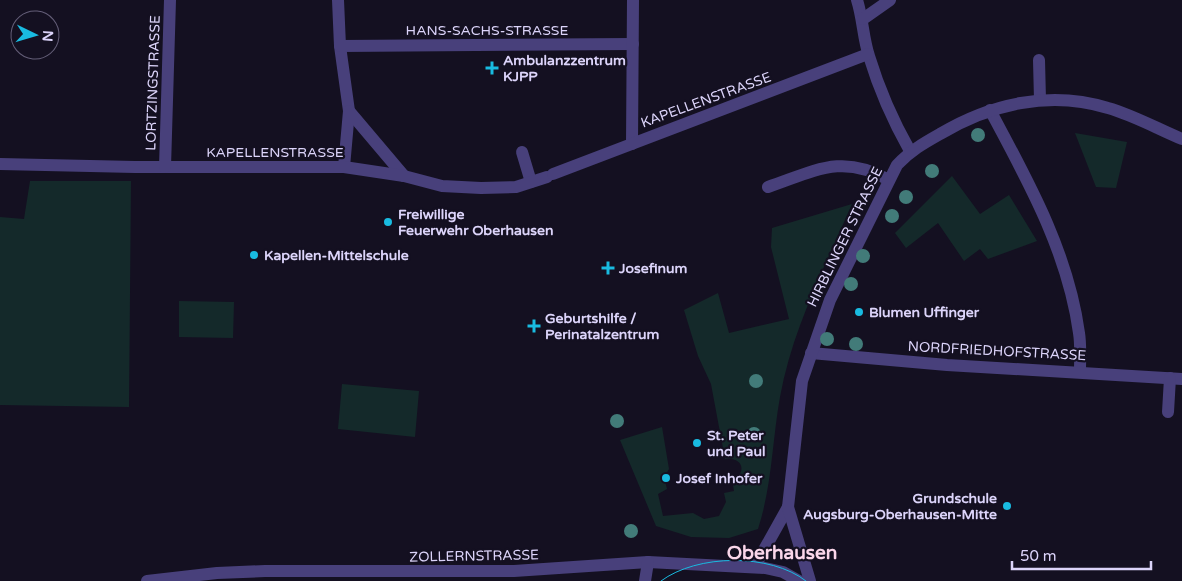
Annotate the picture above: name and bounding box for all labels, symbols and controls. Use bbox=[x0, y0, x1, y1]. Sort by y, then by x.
north arrow bbox=[10, 10, 60, 60]
street label: LORTZINGSTRASSE bbox=[142, 15, 164, 151]
street label: HANS-SACHS-STRASSE bbox=[406, 22, 568, 39]
text: N bbox=[38, 30, 56, 42]
place label: Ambulanzzentrum KJPP bbox=[503, 52, 626, 85]
marker: Ambulanzzentrum KJPP bbox=[485, 61, 499, 75]
street label: KAPELLENSTRASSE bbox=[639, 68, 774, 131]
street label: KAPELLENSTRASSE bbox=[206, 144, 344, 161]
street label: HIRBLINGER STRASSE bbox=[804, 164, 886, 310]
place label: Freiwillige Feuerwehr Oberhausen bbox=[398, 206, 554, 239]
marker: Freiwillige Feuerwehr Oberhausen bbox=[382, 216, 394, 228]
place label: Kapellen-Mittelschule bbox=[264, 247, 409, 264]
marker: Kapellen-Mittelschule bbox=[248, 249, 260, 261]
place label: Josefinum bbox=[618, 260, 688, 277]
marker: Josefinum bbox=[601, 261, 615, 275]
place label: Blumen Uffinger bbox=[869, 304, 980, 321]
marker: Blumen Uffinger bbox=[853, 306, 865, 318]
place label: Geburtshilfe / Perinatalzentrum bbox=[545, 310, 659, 343]
marker: Geburtshilfe / Perinatalzentrum bbox=[527, 319, 541, 333]
street label: NORDFRIEDHOFSTRASSE bbox=[907, 338, 1087, 364]
place label: St. Peter und Paul bbox=[707, 427, 765, 460]
marker: St. Peter und Paul bbox=[691, 437, 703, 449]
place label: Josef Inhofer bbox=[675, 470, 763, 487]
marker: Josef Inhofer bbox=[660, 472, 672, 484]
place label: Grundschule Augsburg-Oberhausen-Mitte bbox=[803, 490, 997, 523]
marker: Grundschule Augsburg-Oberhausen-Mitte bbox=[1001, 500, 1013, 512]
scale bar bbox=[1012, 538, 1151, 570]
district label: Oberhausen bbox=[727, 542, 837, 564]
street label: ZOLLERNSTRASSE bbox=[409, 546, 539, 566]
text: 50 m bbox=[1020, 547, 1057, 565]

